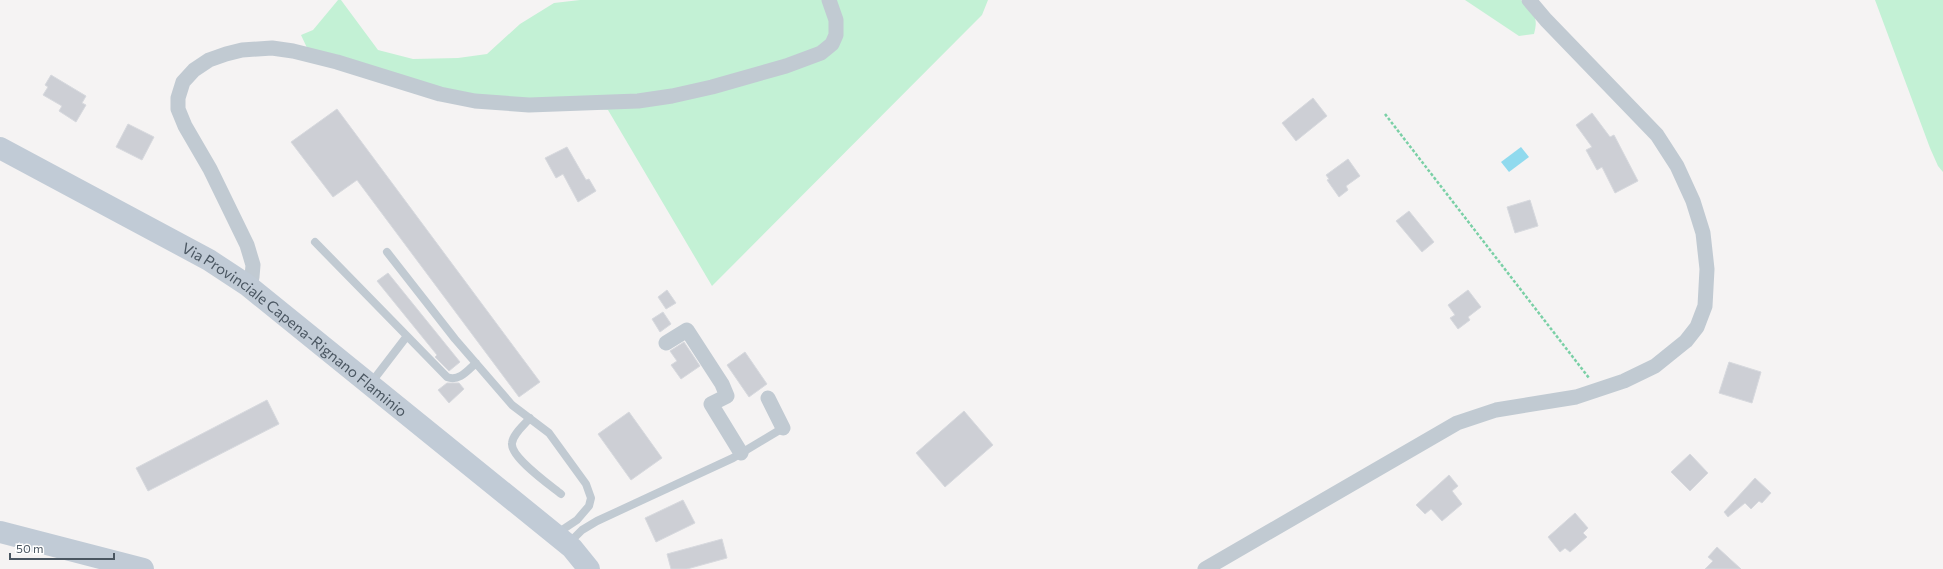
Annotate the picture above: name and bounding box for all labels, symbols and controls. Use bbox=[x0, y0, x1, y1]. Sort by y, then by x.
street label: Via Provinciale Capena-Rignano Flaminio bbox=[179, 238, 411, 420]
scale bar bbox=[10, 535, 114, 561]
text: 50 m bbox=[16, 541, 44, 555]

